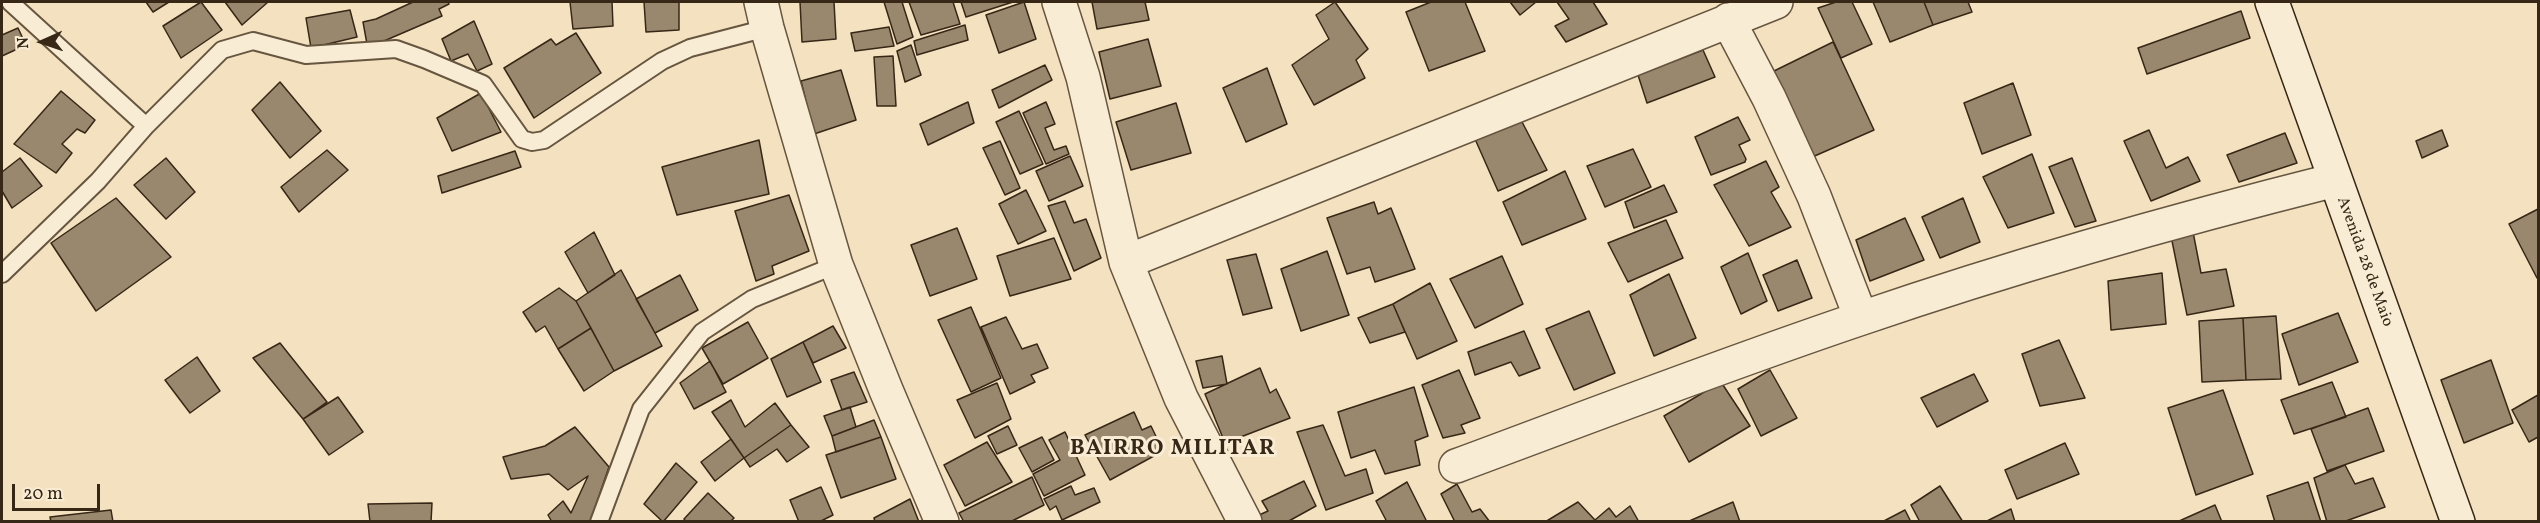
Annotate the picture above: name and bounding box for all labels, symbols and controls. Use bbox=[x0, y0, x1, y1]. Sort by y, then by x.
north arrow bbox=[12, 12, 72, 72]
text: N bbox=[13, 37, 35, 49]
street label: Avenida 28 de Maio bbox=[2332, 195, 2396, 329]
district label: BAIRRO MILITAR bbox=[1070, 437, 1276, 463]
scale bar bbox=[15, 472, 104, 510]
text: 20 m bbox=[23, 482, 63, 507]

